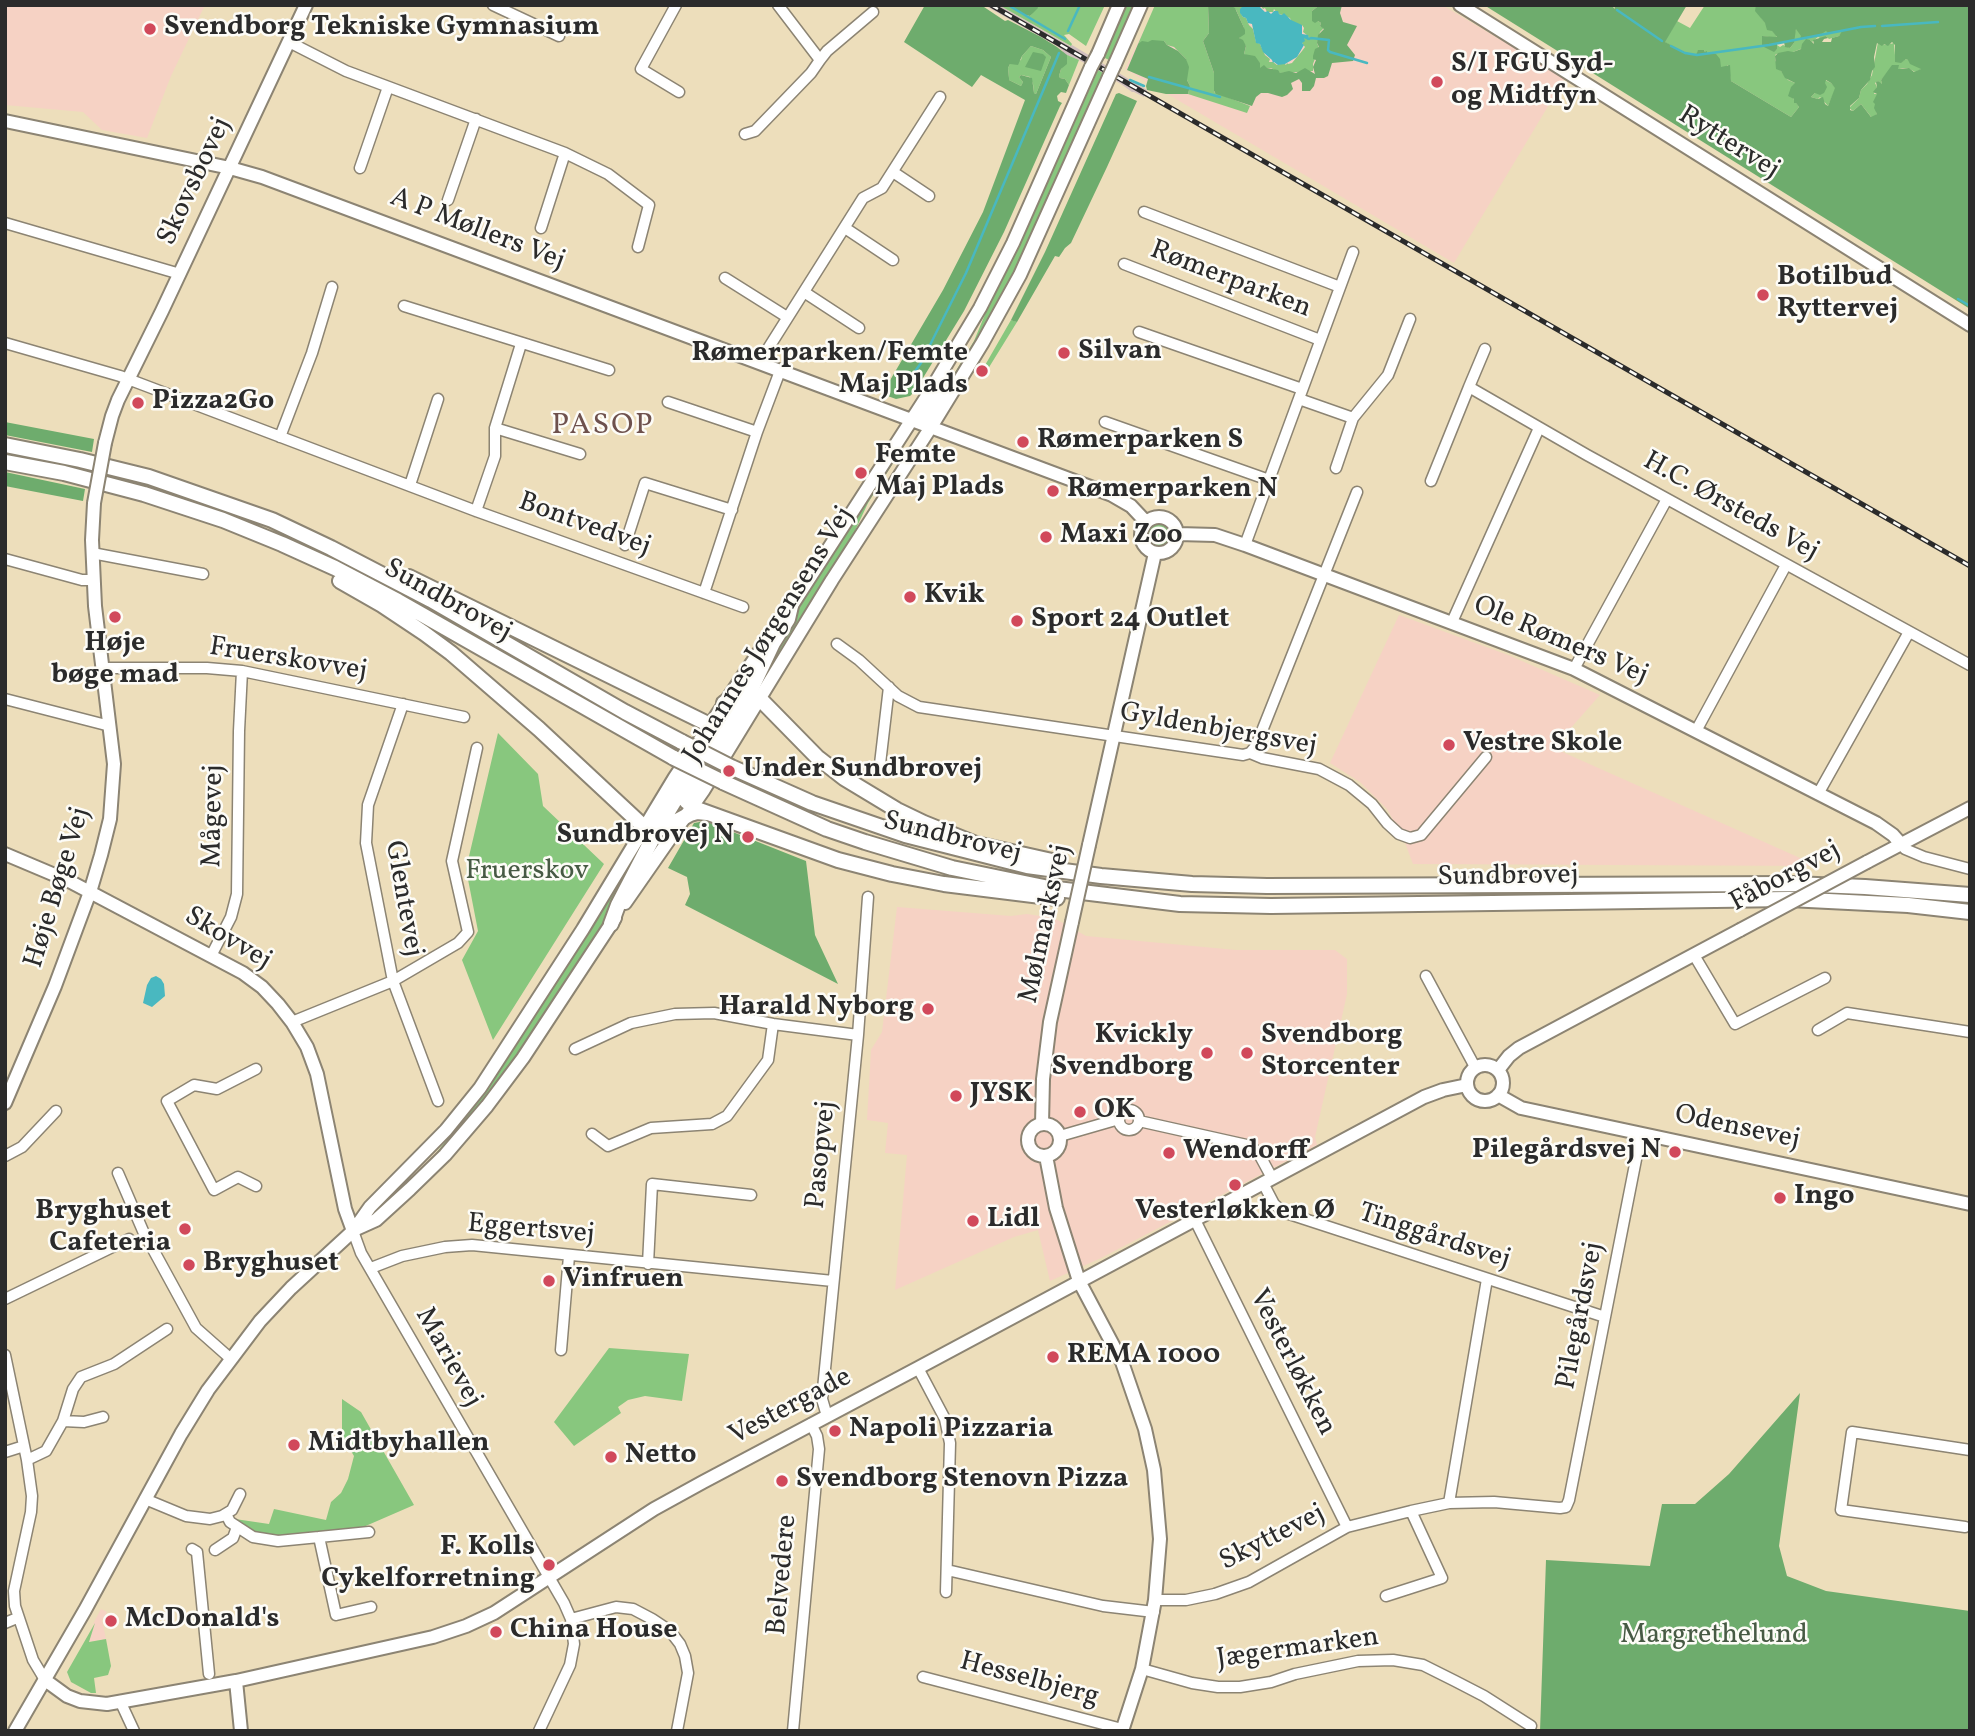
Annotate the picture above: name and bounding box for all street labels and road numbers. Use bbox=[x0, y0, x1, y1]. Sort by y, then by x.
street label: Ryttervej bbox=[1671, 100, 1785, 188]
street label: Skovsbovej bbox=[152, 113, 240, 251]
street label: A P Møllers Vej bbox=[385, 182, 569, 280]
street label: Rømerparken bbox=[1145, 235, 1315, 327]
street label: H.C. Ørsteds Vej bbox=[1636, 446, 1824, 570]
street label: Bontvedvej bbox=[513, 487, 655, 565]
street label: Johannes Jørgensens Vej bbox=[677, 502, 863, 770]
street label: Sundbrovej bbox=[377, 553, 517, 651]
street label: Ole Rømers Vej bbox=[1468, 590, 1652, 694]
street label: Fruerskovvej bbox=[207, 632, 369, 690]
street label: Gyldenbjergsvej bbox=[1117, 697, 1319, 765]
street label: Mågevej bbox=[197, 764, 233, 868]
street label: Høje Bøge Vej bbox=[19, 804, 99, 972]
street label: Sundbrovej bbox=[879, 806, 1025, 872]
street label: Fåborgvej bbox=[1725, 835, 1847, 921]
street label: Glentevej bbox=[375, 838, 429, 960]
street label: Mølmarksvej bbox=[1014, 842, 1080, 1006]
street label: Sundbrovej bbox=[1437, 860, 1579, 896]
street label: Skovvej bbox=[177, 901, 277, 979]
street label: Pasopvej bbox=[801, 1099, 845, 1211]
street label: Odensevej bbox=[1671, 1099, 1803, 1159]
street label: Tinggårdsvej bbox=[1354, 1198, 1514, 1278]
street label: Eggertsvej bbox=[466, 1209, 596, 1253]
street label: Pilegårdsvej bbox=[1551, 1240, 1613, 1392]
street label: Vesterløkken bbox=[1240, 1284, 1342, 1442]
street label: Marievej bbox=[406, 1302, 488, 1414]
street label: Vestergade bbox=[724, 1362, 858, 1454]
street label: Skyttevej bbox=[1215, 1498, 1331, 1580]
street label: Belvedere bbox=[762, 1513, 806, 1637]
street label: Jægermarken bbox=[1215, 1622, 1381, 1678]
street label: Hesselbjerg bbox=[956, 1646, 1102, 1716]

